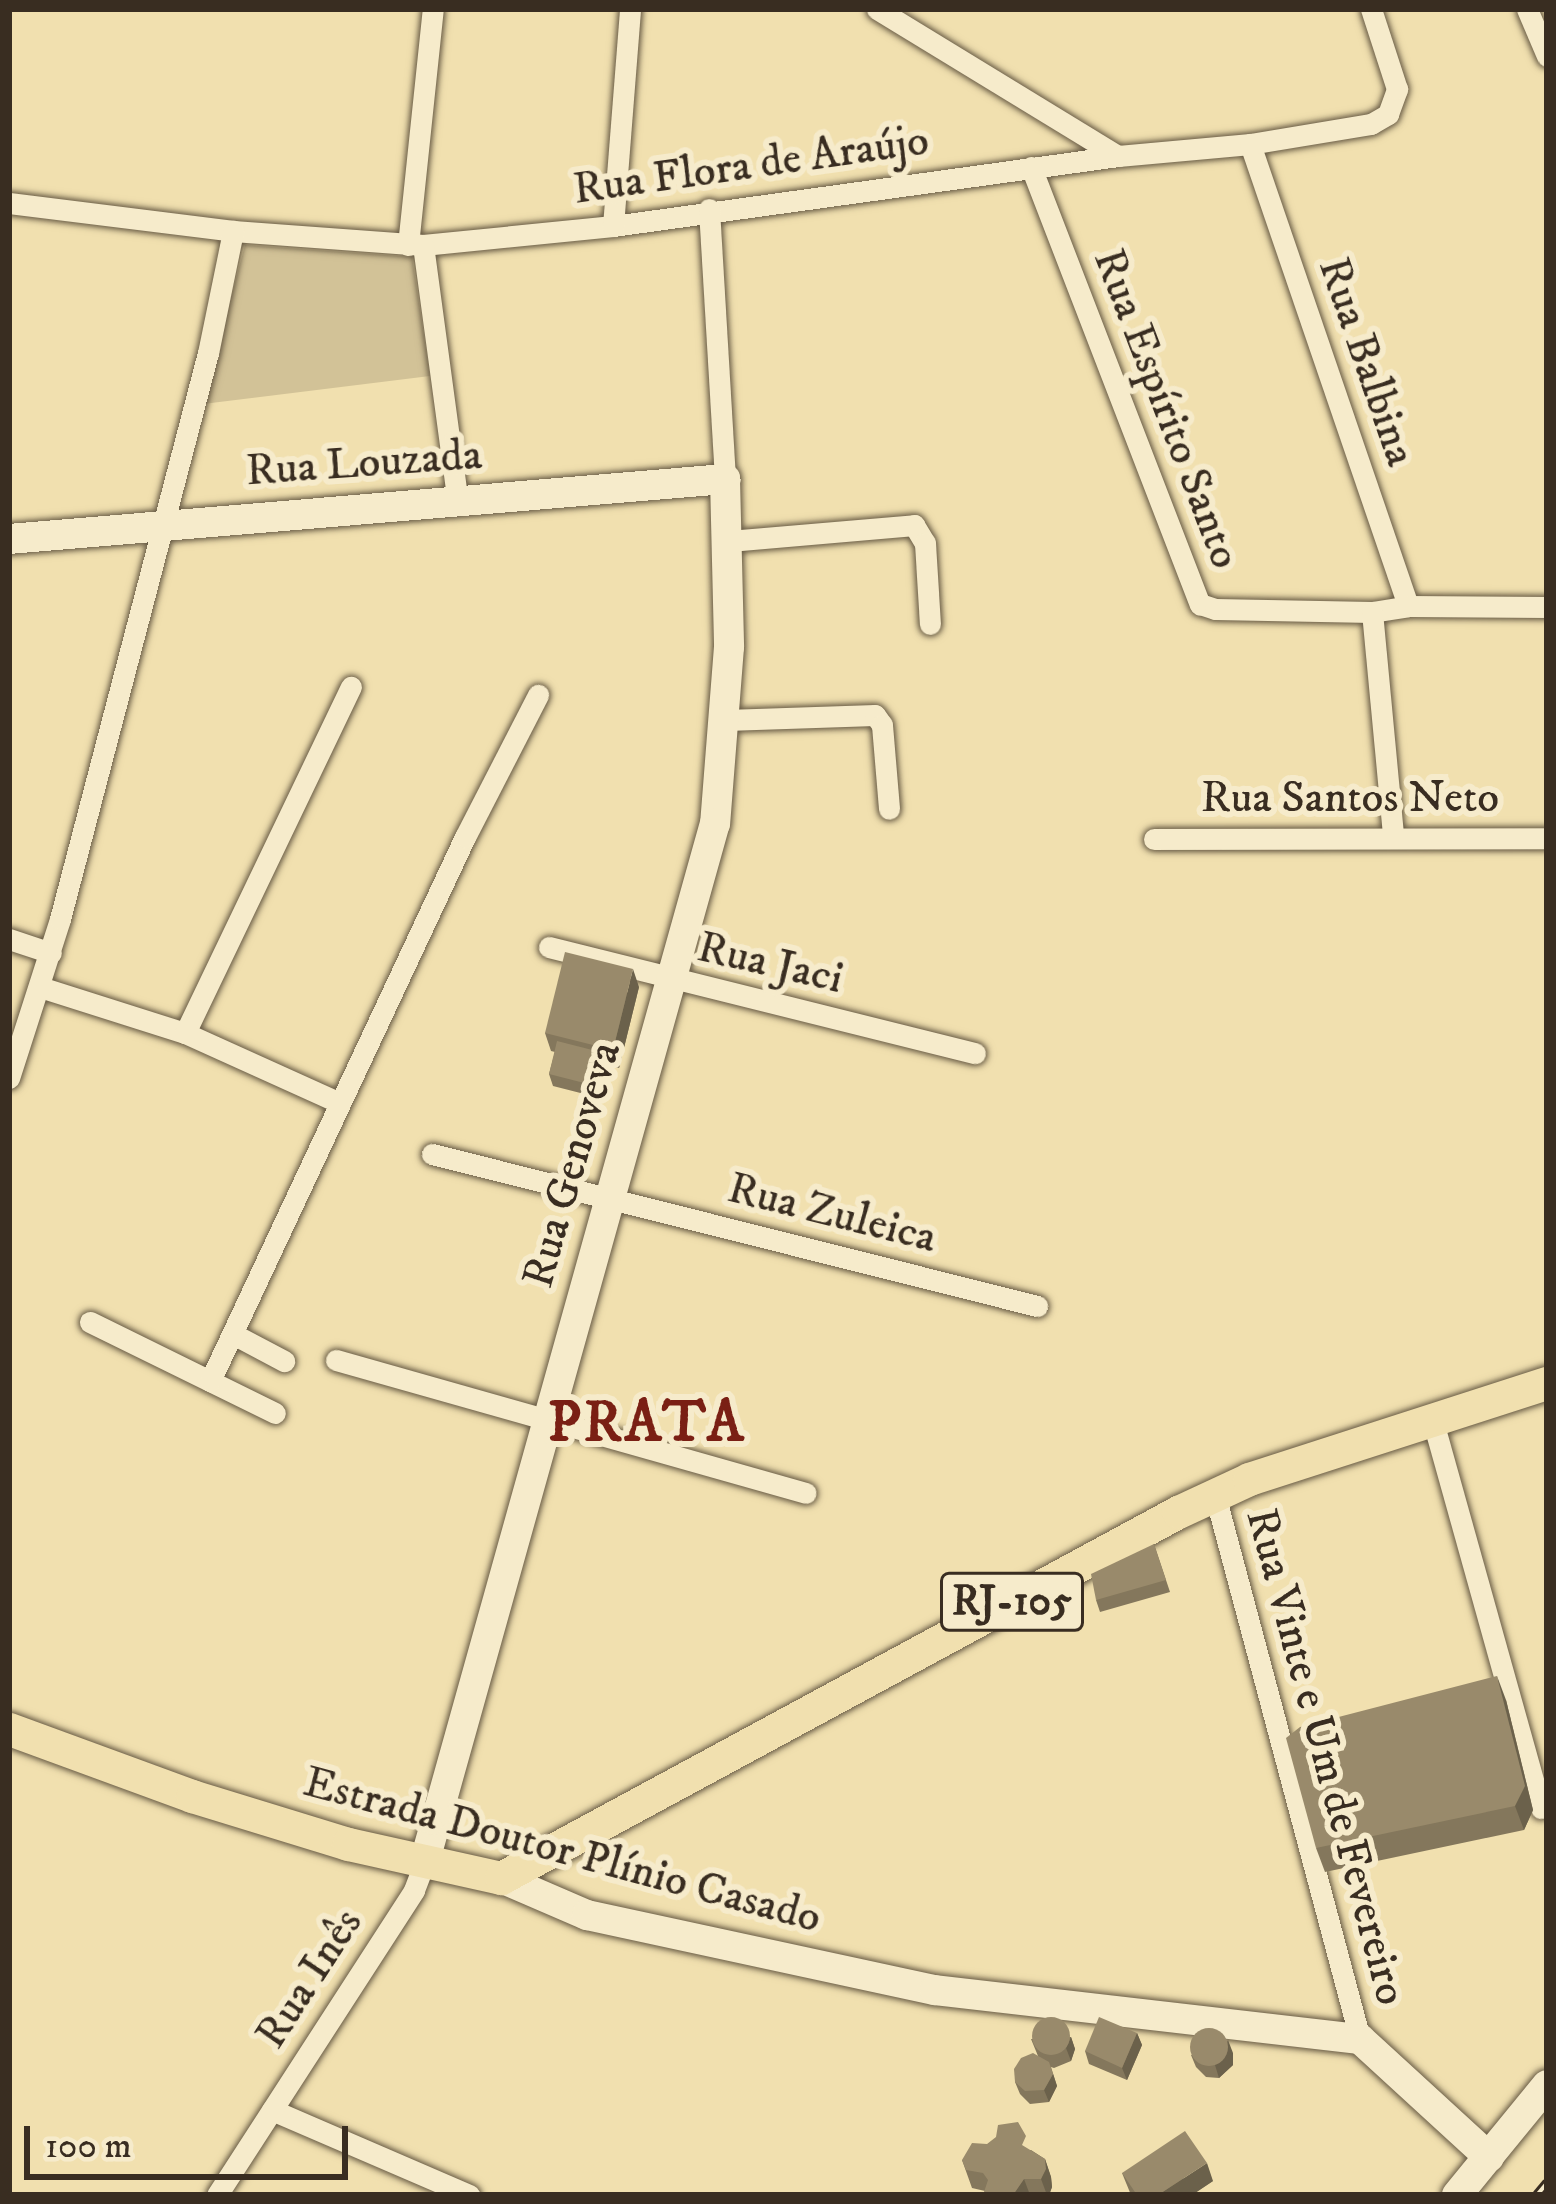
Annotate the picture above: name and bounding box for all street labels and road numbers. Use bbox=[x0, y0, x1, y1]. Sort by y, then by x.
street label: Rua Flora de Araújo bbox=[570, 114, 932, 218]
street label: Rua Espírito Santo bbox=[1080, 242, 1252, 576]
street label: Rua Balbina bbox=[1305, 251, 1427, 473]
street label: Rua Louzada bbox=[244, 429, 484, 499]
street label: Rua Santos Neto bbox=[1201, 772, 1499, 826]
street label: Rua Jaci bbox=[692, 921, 848, 1007]
street label: Rua Genoveva bbox=[512, 1036, 634, 1294]
street label: Rua Zuleica bbox=[722, 1162, 942, 1266]
street label: Rua Vinte e Um de Fevereiro bbox=[1233, 1503, 1417, 2011]
road number: RJ-105 bbox=[940, 1566, 1084, 1638]
street label: Estrada Doutor Plínio Casado bbox=[297, 1756, 827, 1946]
street label: Rua Inês bbox=[245, 1899, 375, 2059]

